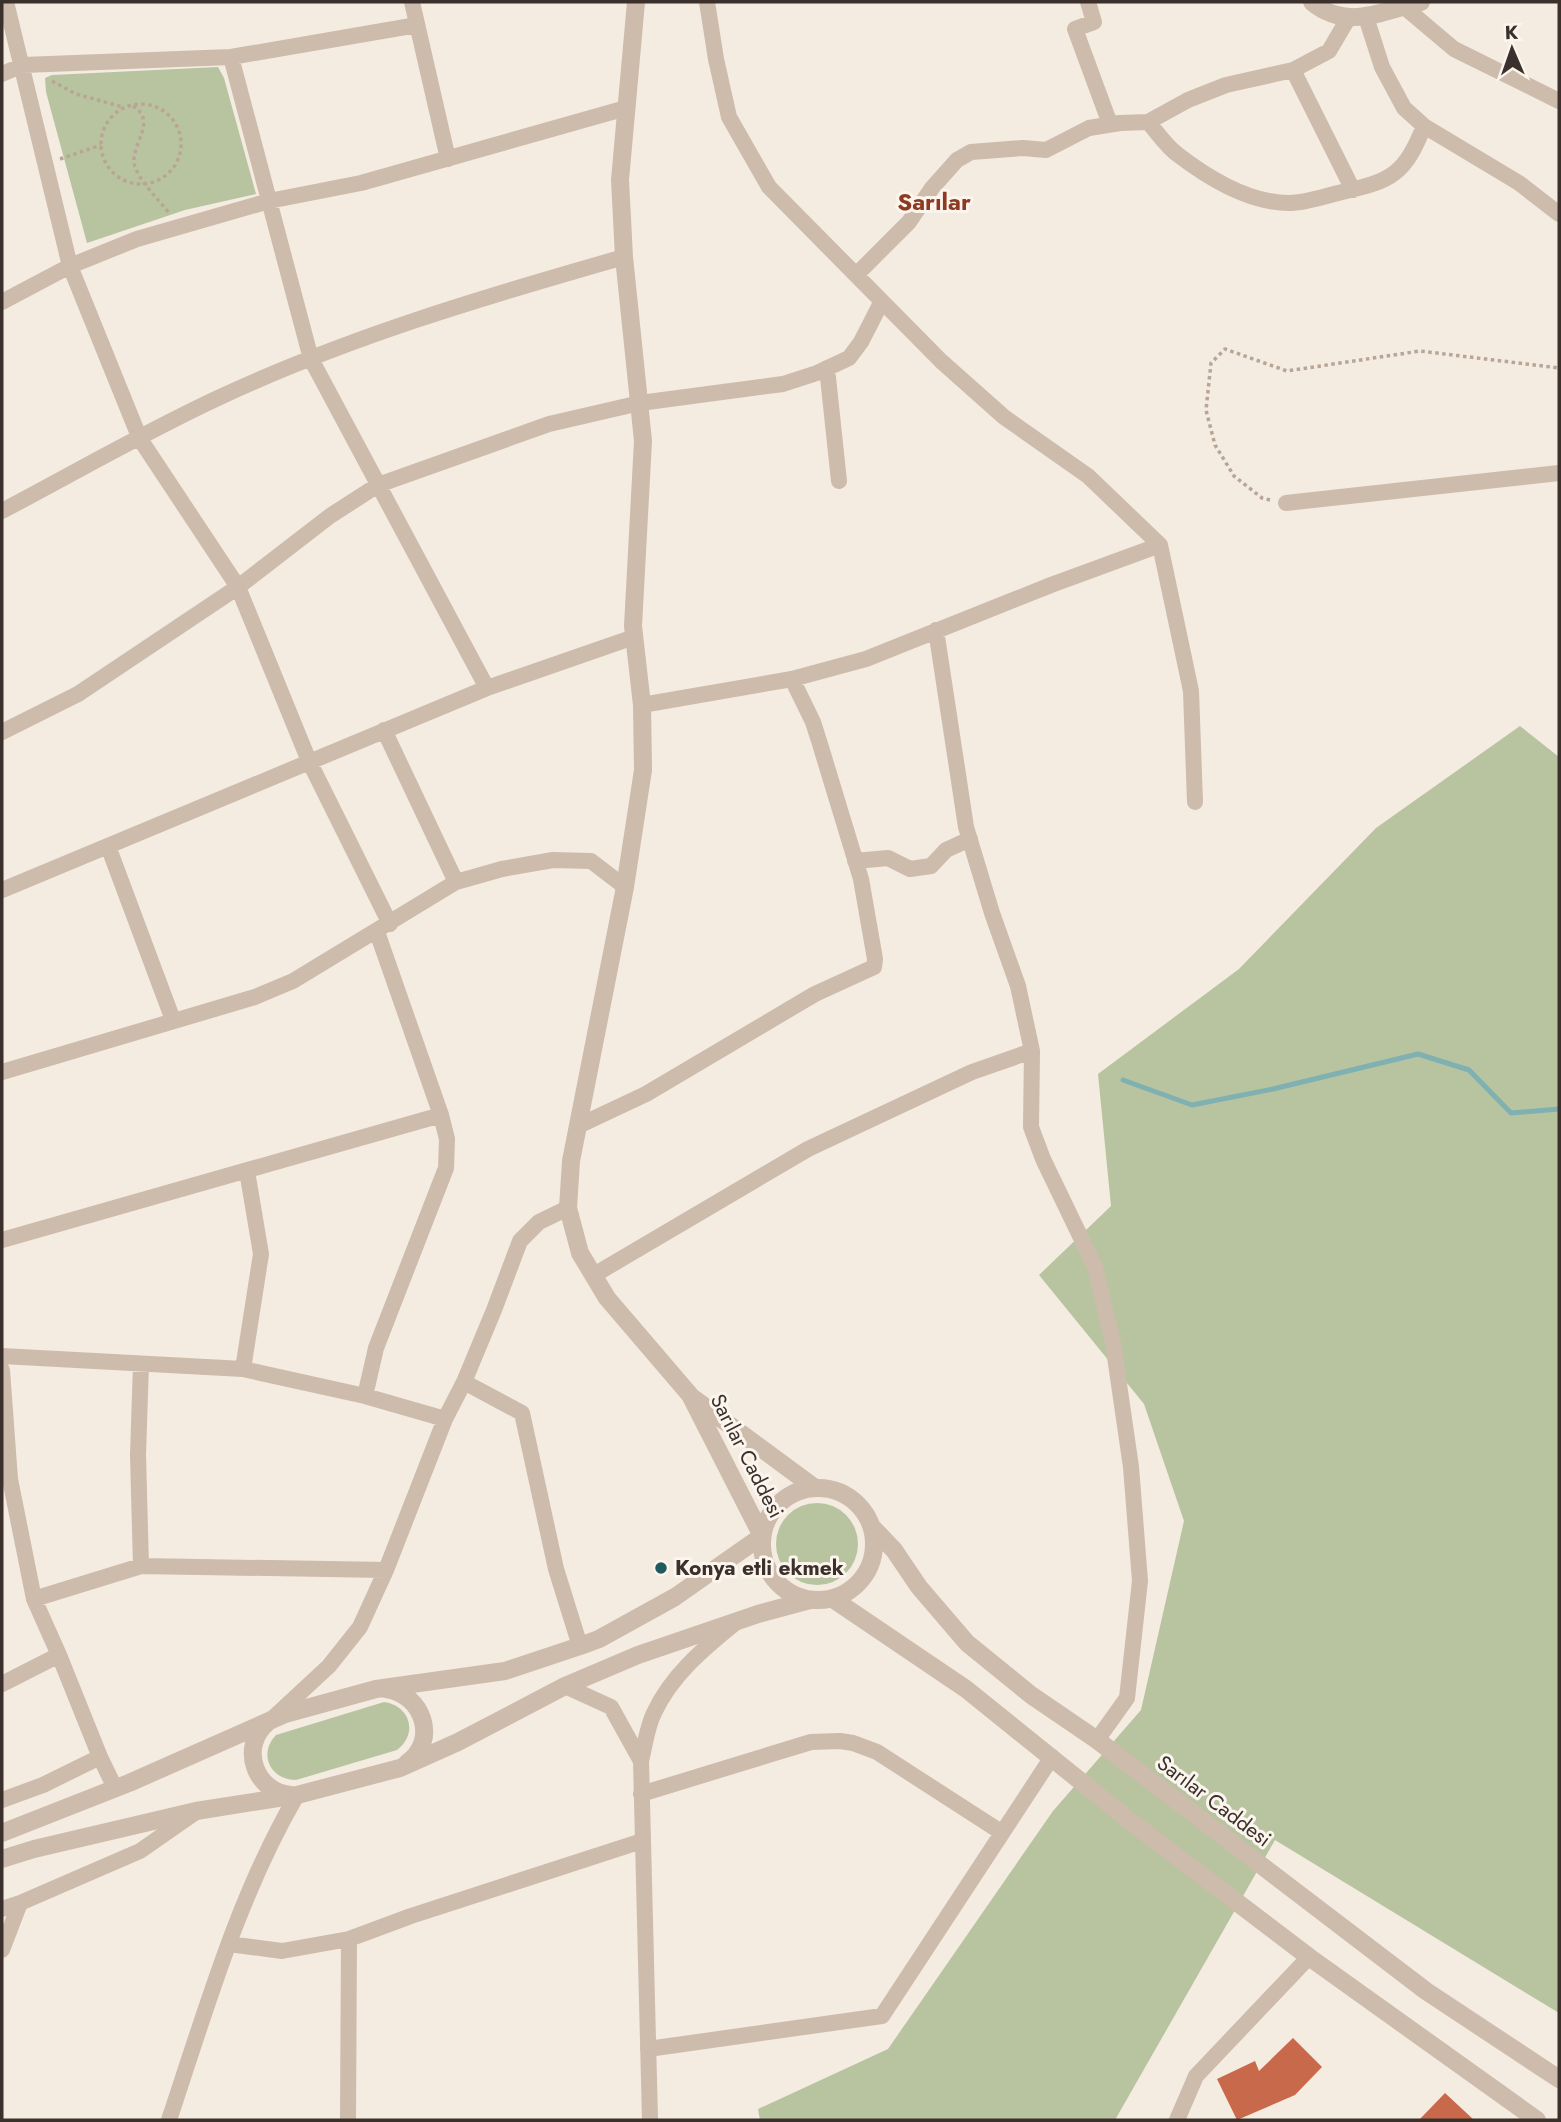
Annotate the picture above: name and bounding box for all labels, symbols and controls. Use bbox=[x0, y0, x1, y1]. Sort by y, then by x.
north arrow bbox=[1477, 14, 1547, 84]
text: K bbox=[1504, 19, 1519, 46]
district label: Sarılar bbox=[897, 184, 971, 219]
street label: Sarılar Caddesi bbox=[703, 1389, 791, 1523]
place label: Konya etli ekmek bbox=[675, 1553, 844, 1583]
marker: Konya etli ekmek bbox=[653, 1560, 669, 1576]
street label: Sarılar Caddesi bbox=[1151, 1748, 1277, 1854]

